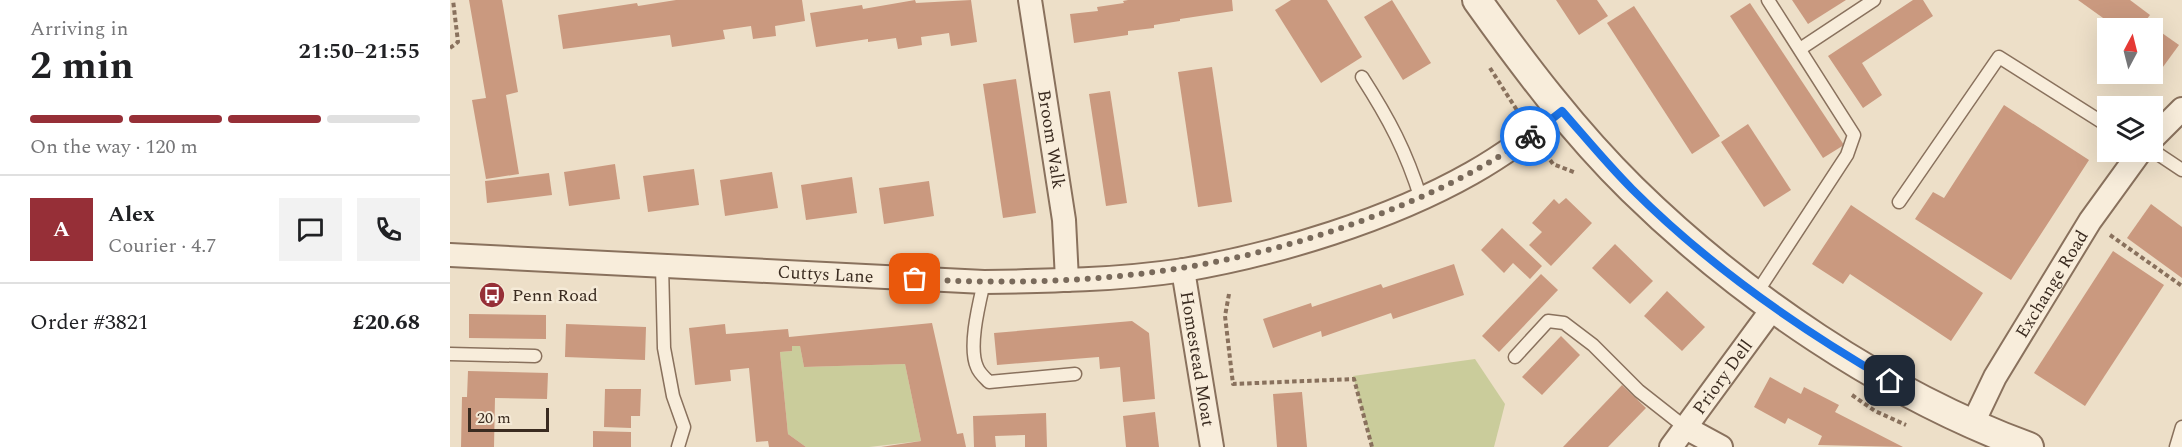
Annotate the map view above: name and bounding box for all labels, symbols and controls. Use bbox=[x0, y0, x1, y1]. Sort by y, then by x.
text: Arriving in bbox=[30, 14, 128, 44]
north arrow bbox=[2097, 18, 2163, 84]
map controls bbox=[2097, 18, 2163, 162]
text: 21:50–21:55 bbox=[298, 35, 420, 68]
text: 2 min bbox=[30, 37, 134, 96]
street label: Broom Walk bbox=[1030, 88, 1072, 191]
button: layers bbox=[2097, 96, 2163, 162]
courier bbox=[1500, 106, 1560, 166]
icon: bike bbox=[1514, 120, 1547, 153]
text: On the way · 120 m bbox=[30, 132, 198, 162]
text: Alex bbox=[108, 198, 155, 231]
button: chat bbox=[279, 198, 342, 261]
button: phone bbox=[357, 198, 420, 261]
text: A bbox=[53, 213, 70, 246]
street label: Exchange Road bbox=[2009, 225, 2095, 343]
text: Courier · 4.7 bbox=[108, 231, 216, 261]
pin bbox=[889, 253, 940, 304]
street label: Cuttys Lane bbox=[777, 259, 874, 290]
icon: bag bbox=[898, 262, 931, 295]
bus stop icon: Penn Road bbox=[477, 280, 507, 310]
place label: Penn Road bbox=[512, 282, 598, 309]
street label: Homestead Moat bbox=[1173, 289, 1221, 429]
text: Order #3821 bbox=[30, 306, 149, 339]
text: £20.68 bbox=[352, 306, 420, 339]
street label: Priory Dell bbox=[1686, 334, 1760, 420]
pin bbox=[1864, 355, 1915, 406]
icon: home bbox=[1873, 364, 1906, 397]
scale bar bbox=[468, 405, 549, 432]
text: 20 m bbox=[477, 406, 511, 430]

